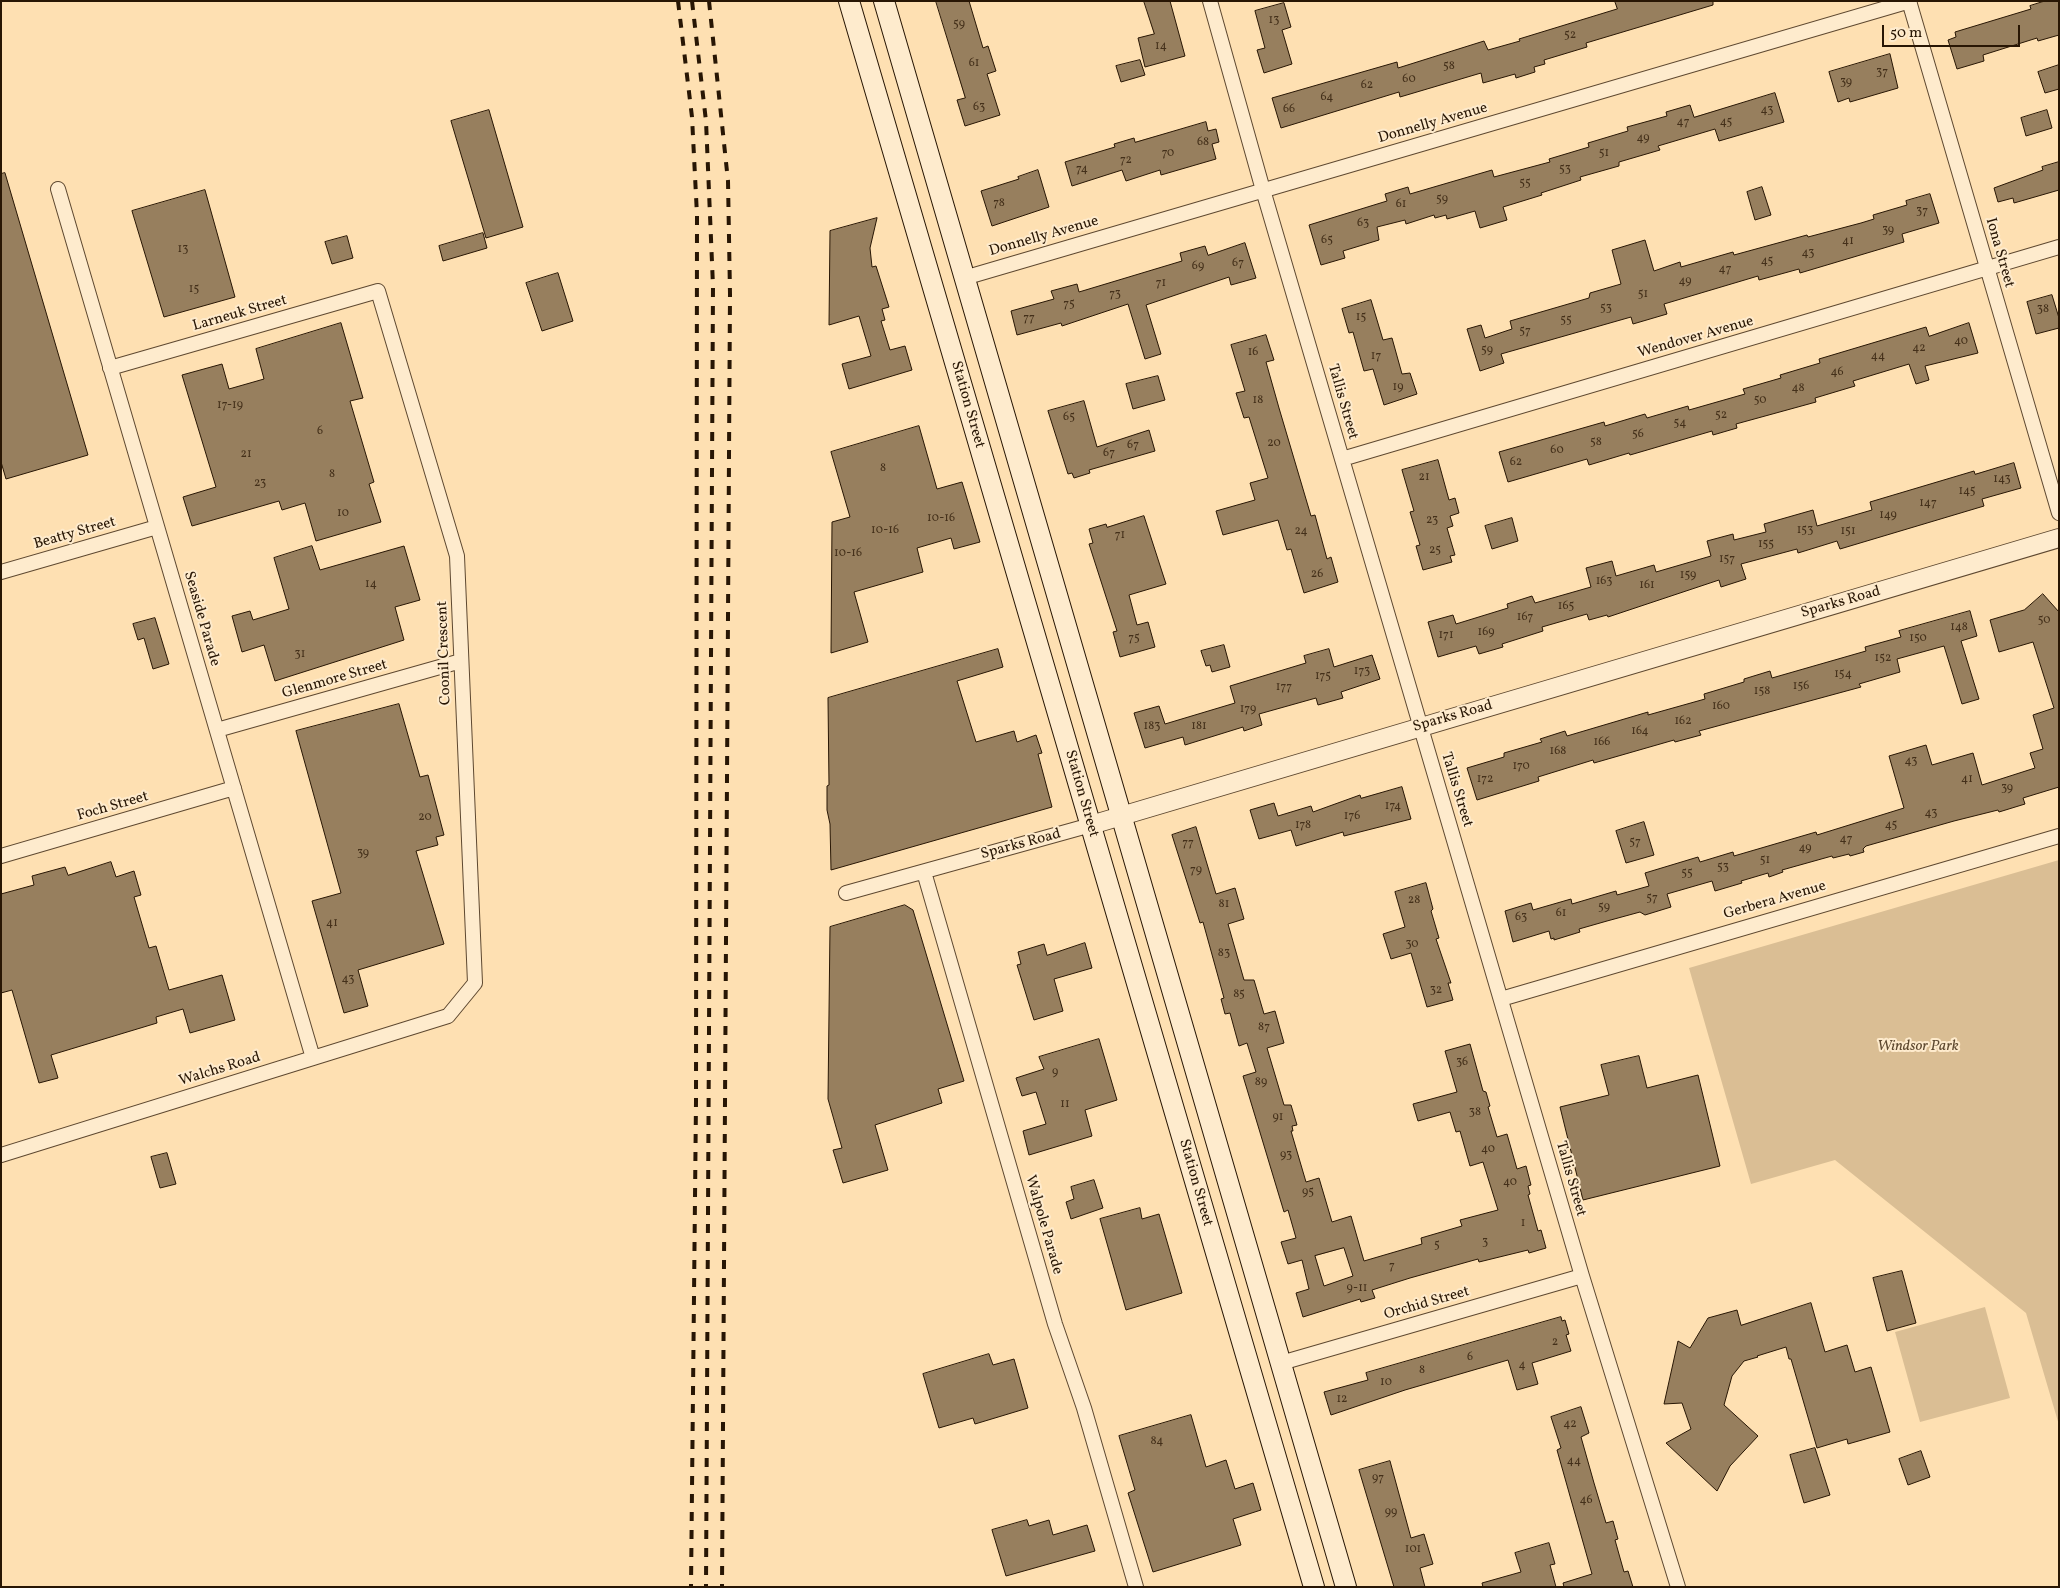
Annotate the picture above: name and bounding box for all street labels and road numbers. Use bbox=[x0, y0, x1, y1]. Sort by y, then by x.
street label: Donnelly Avenue bbox=[1376, 100, 1490, 148]
street label: Donnelly Avenue bbox=[987, 213, 1101, 261]
street label: Iona Street bbox=[1980, 216, 2018, 290]
street label: Larneuk Street bbox=[191, 292, 289, 336]
street label: Wendover Avenue bbox=[1636, 313, 1756, 363]
street label: Station Street bbox=[946, 359, 988, 451]
street label: Tallis Street bbox=[1323, 362, 1361, 442]
street label: Beatty Street bbox=[32, 514, 118, 554]
street label: Seaside Parade bbox=[179, 569, 223, 669]
street label: Sparks Road bbox=[1799, 583, 1883, 623]
street label: Coonil Crescent bbox=[434, 601, 456, 705]
street label: Glenmore Street bbox=[280, 656, 390, 704]
street label: Sparks Road bbox=[1411, 697, 1495, 737]
street label: Station Street bbox=[1060, 748, 1102, 840]
street label: Tallis Street bbox=[1436, 750, 1476, 830]
street label: Foch Street bbox=[75, 788, 151, 826]
street label: Sparks Road bbox=[979, 826, 1063, 864]
street label: Gerbera Avenue bbox=[1722, 878, 1828, 924]
street label: Walchs Road bbox=[177, 1049, 263, 1091]
street label: Station Street bbox=[1174, 1137, 1216, 1229]
street label: Tallis Street bbox=[1551, 1139, 1589, 1219]
street label: Walpole Parade bbox=[1020, 1173, 1066, 1277]
street label: Orchid Street bbox=[1382, 1283, 1472, 1325]

